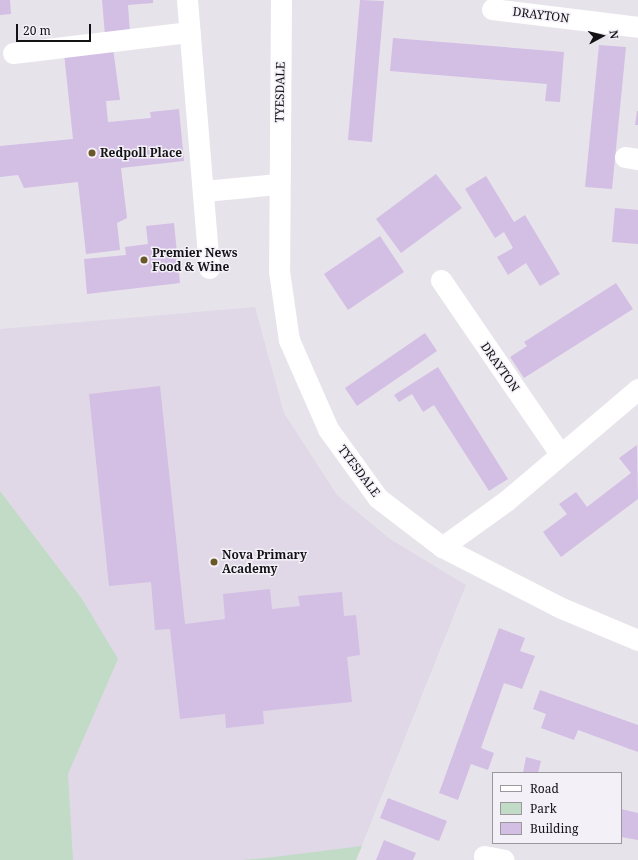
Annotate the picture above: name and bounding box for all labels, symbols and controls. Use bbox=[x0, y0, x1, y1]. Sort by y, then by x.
street label: DRAYTON bbox=[512, 4, 570, 26]
scale bar bbox=[18, 16, 93, 42]
north arrow bbox=[582, 16, 622, 56]
text: 20 m bbox=[23, 22, 51, 39]
text: N bbox=[606, 29, 622, 40]
street label: TYESDALE bbox=[272, 62, 288, 122]
place label: Redpoll Place bbox=[100, 146, 182, 160]
marker: Redpoll Place bbox=[87, 148, 97, 158]
place label: Premier News Food & Wine bbox=[152, 246, 237, 274]
marker: Premier News Food & Wine bbox=[139, 255, 149, 265]
street label: DRAYTON bbox=[478, 340, 522, 394]
street label: TYESDALE bbox=[335, 442, 383, 500]
place label: Nova Primary Academy bbox=[222, 548, 307, 576]
marker: Nova Primary Academy bbox=[209, 557, 219, 567]
legend bbox=[492, 772, 622, 844]
text: Road bbox=[530, 780, 559, 797]
text: Park bbox=[530, 800, 557, 817]
text: Building bbox=[530, 820, 578, 837]

